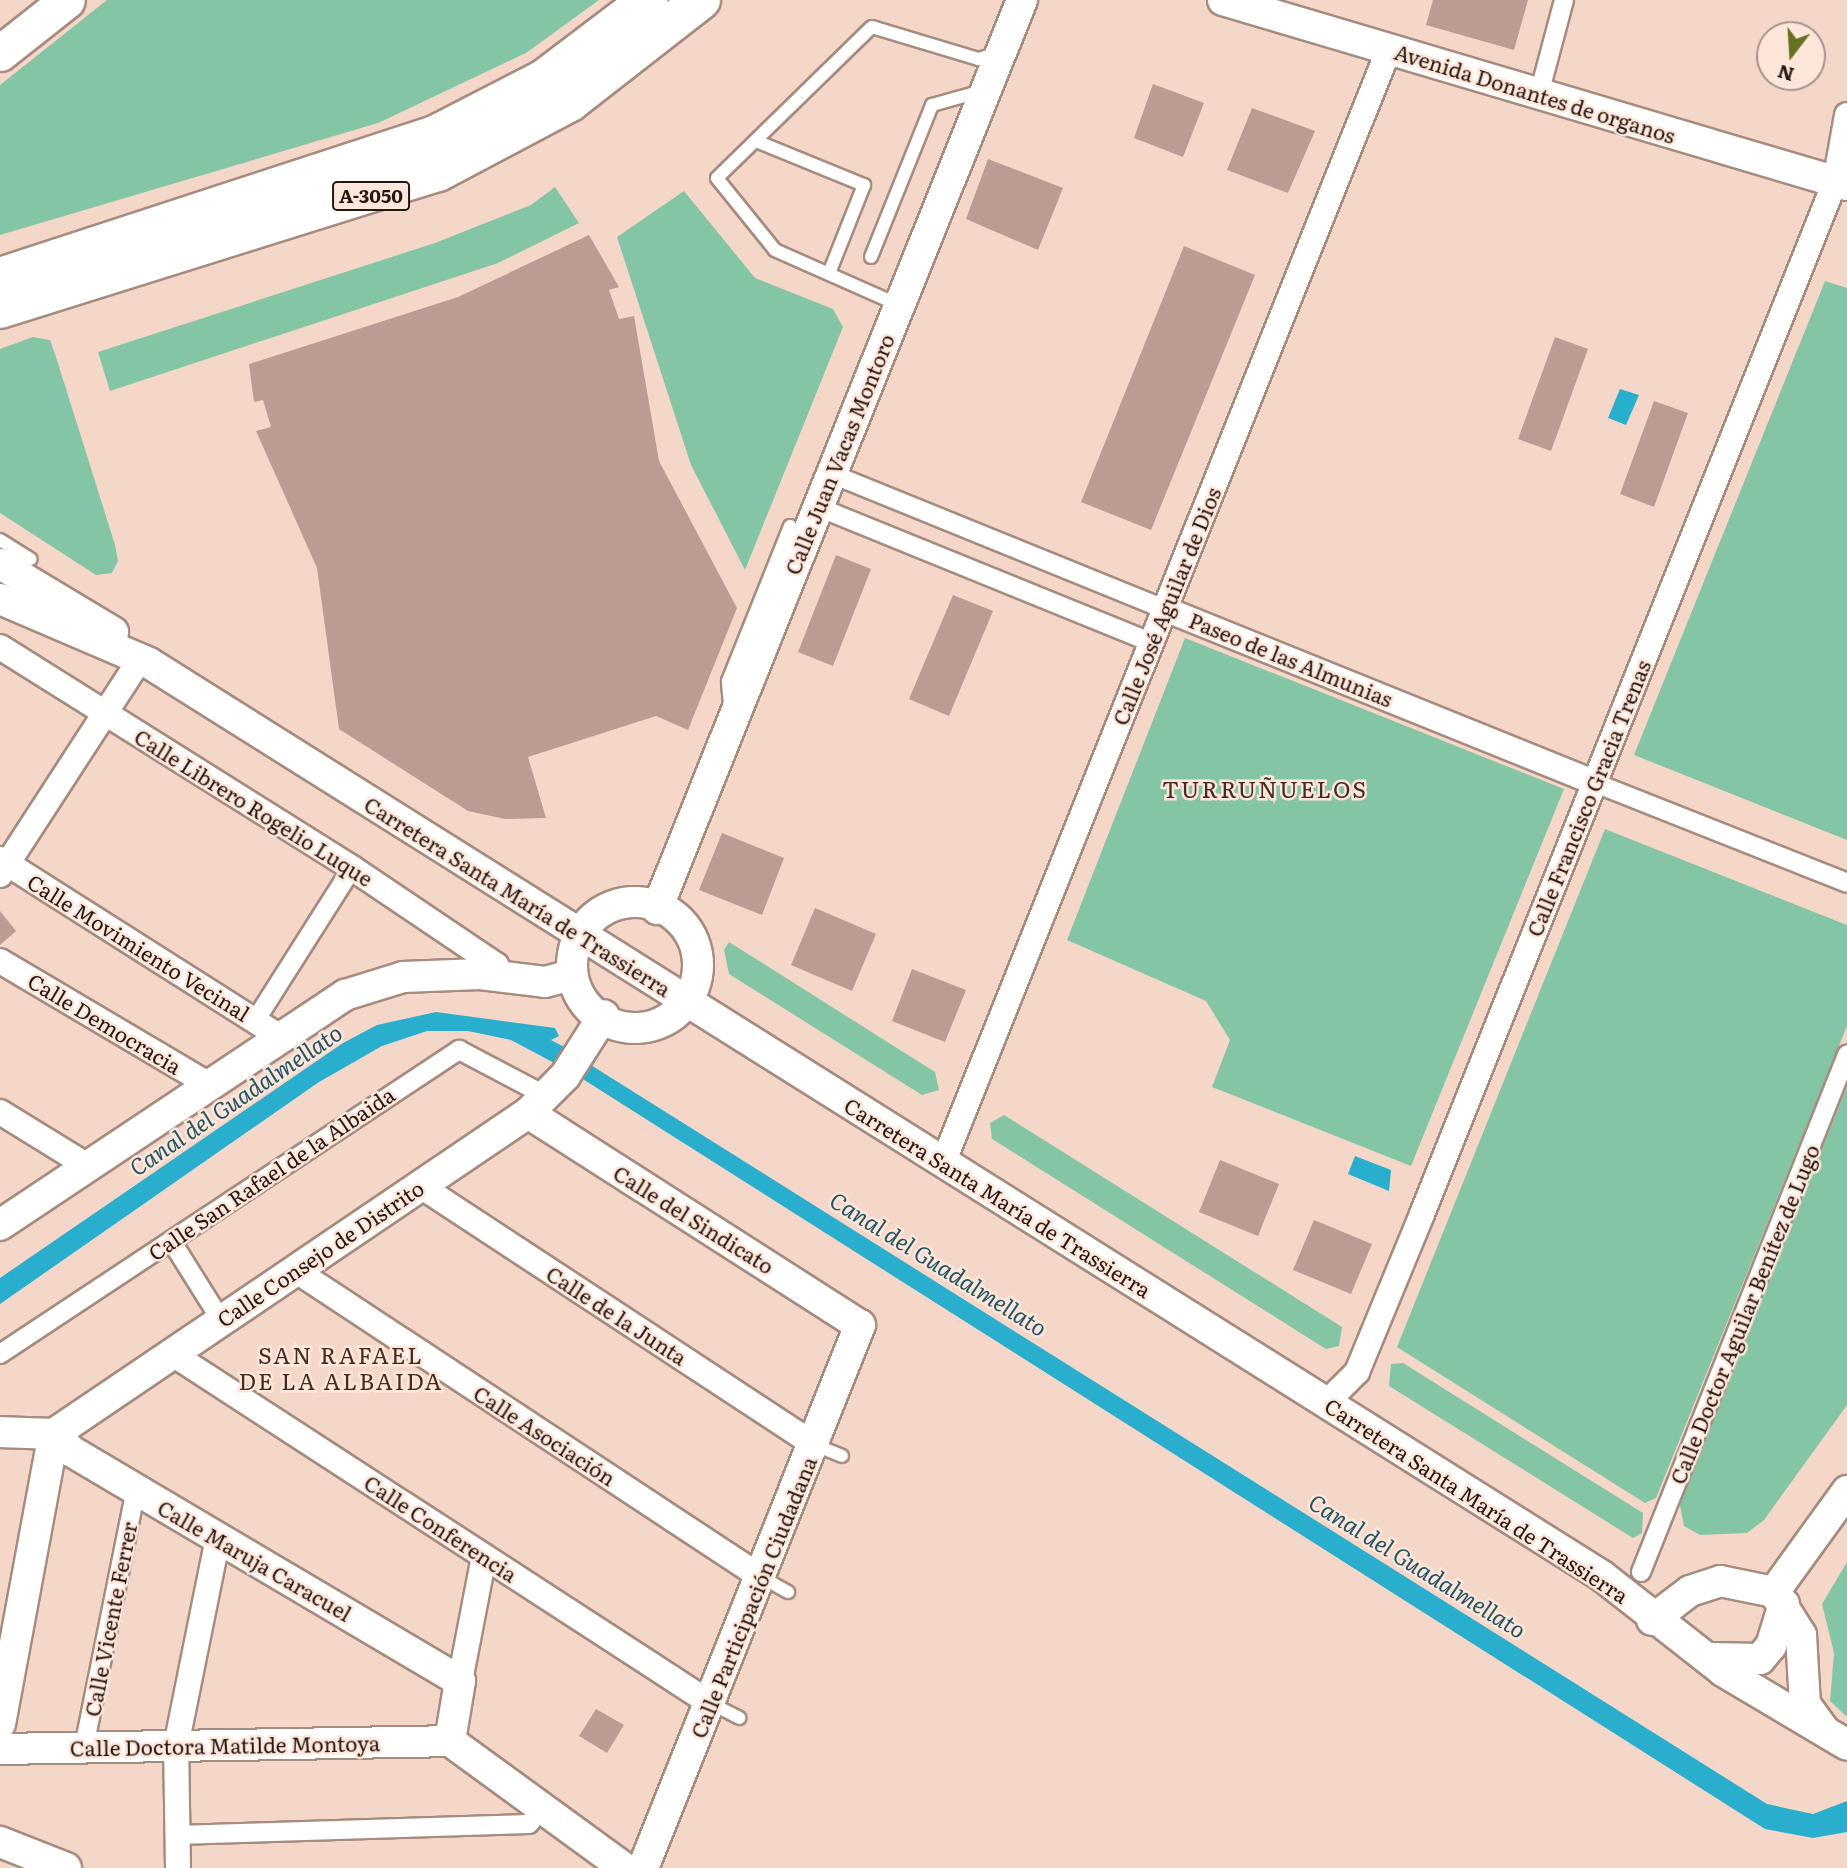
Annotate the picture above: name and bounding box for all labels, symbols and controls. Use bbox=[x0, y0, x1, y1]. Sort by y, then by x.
north arrow bbox=[1756, 21, 1826, 91]
street label: Avenida Donantes de organos bbox=[1392, 38, 1678, 148]
text: N bbox=[1774, 58, 1797, 90]
road number: A-3050 bbox=[331, 180, 411, 212]
street label: Calle Juan Vacas Montoro bbox=[779, 330, 899, 578]
street label: Calle José Aguilar de Dios bbox=[1107, 483, 1225, 729]
street label: Paseo de las Almunias bbox=[1186, 607, 1396, 711]
street label: Calle Francisco Gracia Trenas bbox=[1521, 656, 1655, 940]
street label: Calle Librero Rogelio Luque bbox=[130, 723, 378, 891]
district label: TURRUÑUELOS bbox=[1163, 774, 1367, 802]
street label: Carretera Santa María de Trassierra bbox=[360, 791, 676, 1001]
street label: Calle Movimiento Vecinal bbox=[23, 868, 255, 1026]
street label: Calle Democracia bbox=[24, 967, 186, 1079]
water label: Canal del Guadalmellato bbox=[123, 1018, 347, 1180]
street label: Calle San Rafael de la Albaida bbox=[143, 1081, 399, 1265]
street label: Carretera Santa María de Trassierra bbox=[840, 1092, 1156, 1302]
street label: Calle Doctor Aguilar Benítez de Lugo bbox=[1664, 1141, 1824, 1487]
street label: Calle del Sindicato bbox=[609, 1160, 779, 1278]
street label: Calle Consejo de Distrito bbox=[212, 1174, 428, 1332]
water label: Canal del Guadalmellato bbox=[825, 1185, 1053, 1341]
street label: Calle de la Junta bbox=[542, 1260, 692, 1370]
district label: SAN RAFAEL DE LA ALBAIDA bbox=[240, 1340, 442, 1394]
street label: Calle Asociación bbox=[469, 1380, 621, 1490]
street label: Carretera Santa María de Trassierra bbox=[1321, 1392, 1633, 1608]
street label: Calle Participación Ciudadana bbox=[685, 1453, 821, 1741]
street label: Calle Conferencia bbox=[360, 1469, 522, 1587]
water label: Canal del Guadalmellato bbox=[1304, 1487, 1532, 1643]
street label: Calle Maruja Caracuel bbox=[154, 1494, 356, 1626]
street label: Calle Vicente Ferrer bbox=[79, 1520, 141, 1718]
street label: Calle Doctora Matilde Montoya bbox=[70, 1730, 380, 1760]

